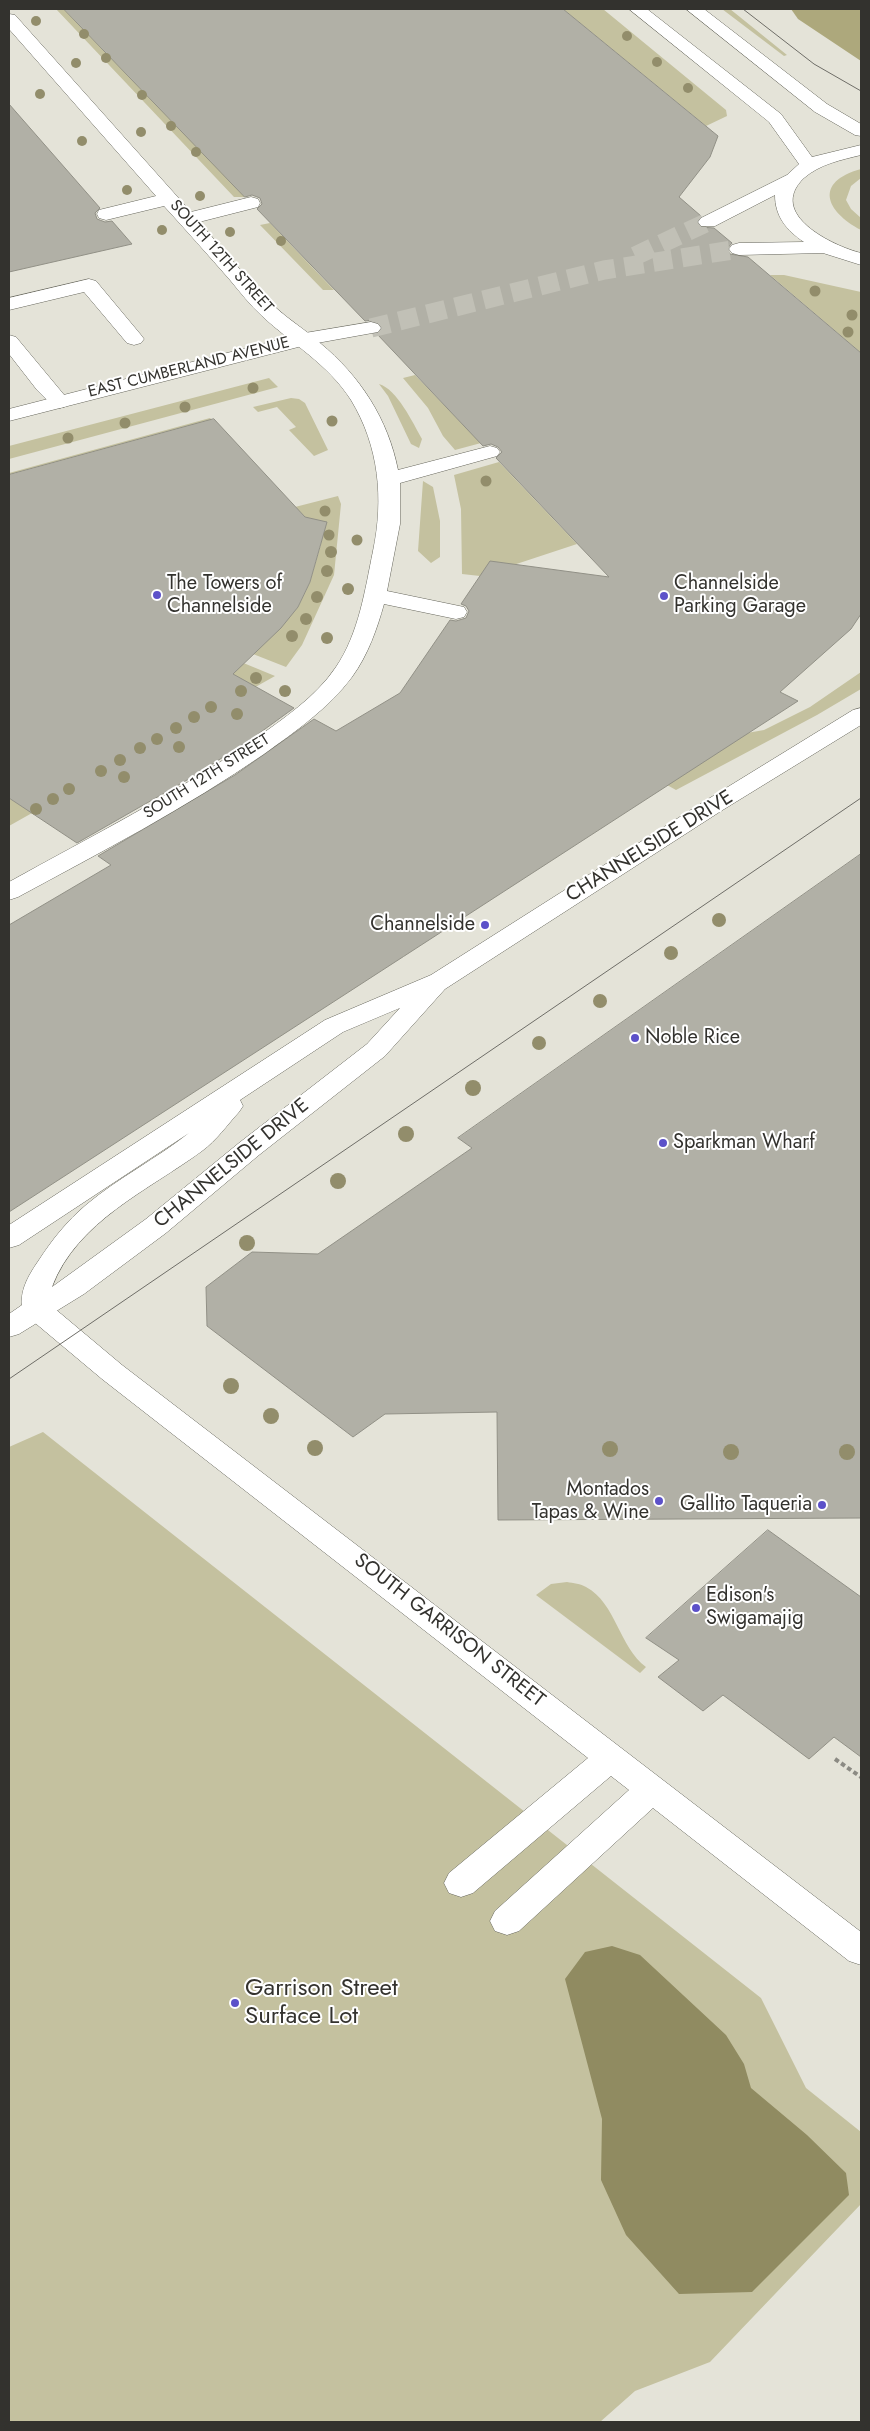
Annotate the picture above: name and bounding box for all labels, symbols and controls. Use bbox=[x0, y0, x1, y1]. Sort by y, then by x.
street label: SOUTH 12TH STREET bbox=[165, 197, 277, 317]
street label: EAST CUMBERLAND AVENUE bbox=[86, 334, 292, 402]
place label: The Towers of Channelside bbox=[167, 572, 282, 619]
place label: Channelside Parking Garage bbox=[674, 572, 806, 619]
marker: The Towers of Channelside bbox=[151, 589, 163, 601]
marker: Channelside Parking Garage bbox=[658, 590, 670, 602]
street label: SOUTH 12TH STREET bbox=[140, 730, 274, 824]
street label: CHANNELSIDE DRIVE bbox=[562, 786, 738, 908]
place label: Channelside bbox=[370, 913, 475, 937]
marker: Channelside bbox=[479, 919, 491, 931]
place label: Noble Rice bbox=[645, 1026, 740, 1050]
marker: Noble Rice bbox=[629, 1032, 641, 1044]
street label: CHANNELSIDE DRIVE bbox=[150, 1094, 314, 1234]
place label: Sparkman Wharf bbox=[673, 1131, 815, 1155]
marker: Sparkman Wharf bbox=[657, 1137, 669, 1149]
place label: Montados Tapas & Wine bbox=[532, 1478, 649, 1525]
place label: Gallito Taqueria bbox=[680, 1493, 812, 1517]
marker: Montados Tapas & Wine bbox=[653, 1495, 665, 1507]
marker: Gallito Taqueria bbox=[816, 1499, 828, 1511]
street label: SOUTH GARRISON STREET bbox=[349, 1549, 549, 1713]
place label: Edison's Swigamajig bbox=[706, 1584, 804, 1631]
marker: Edison's Swigamajig bbox=[690, 1602, 702, 1614]
place label: Garrison Street Surface Lot bbox=[245, 1975, 398, 2031]
marker: Garrison Street Surface Lot bbox=[229, 1997, 241, 2009]

